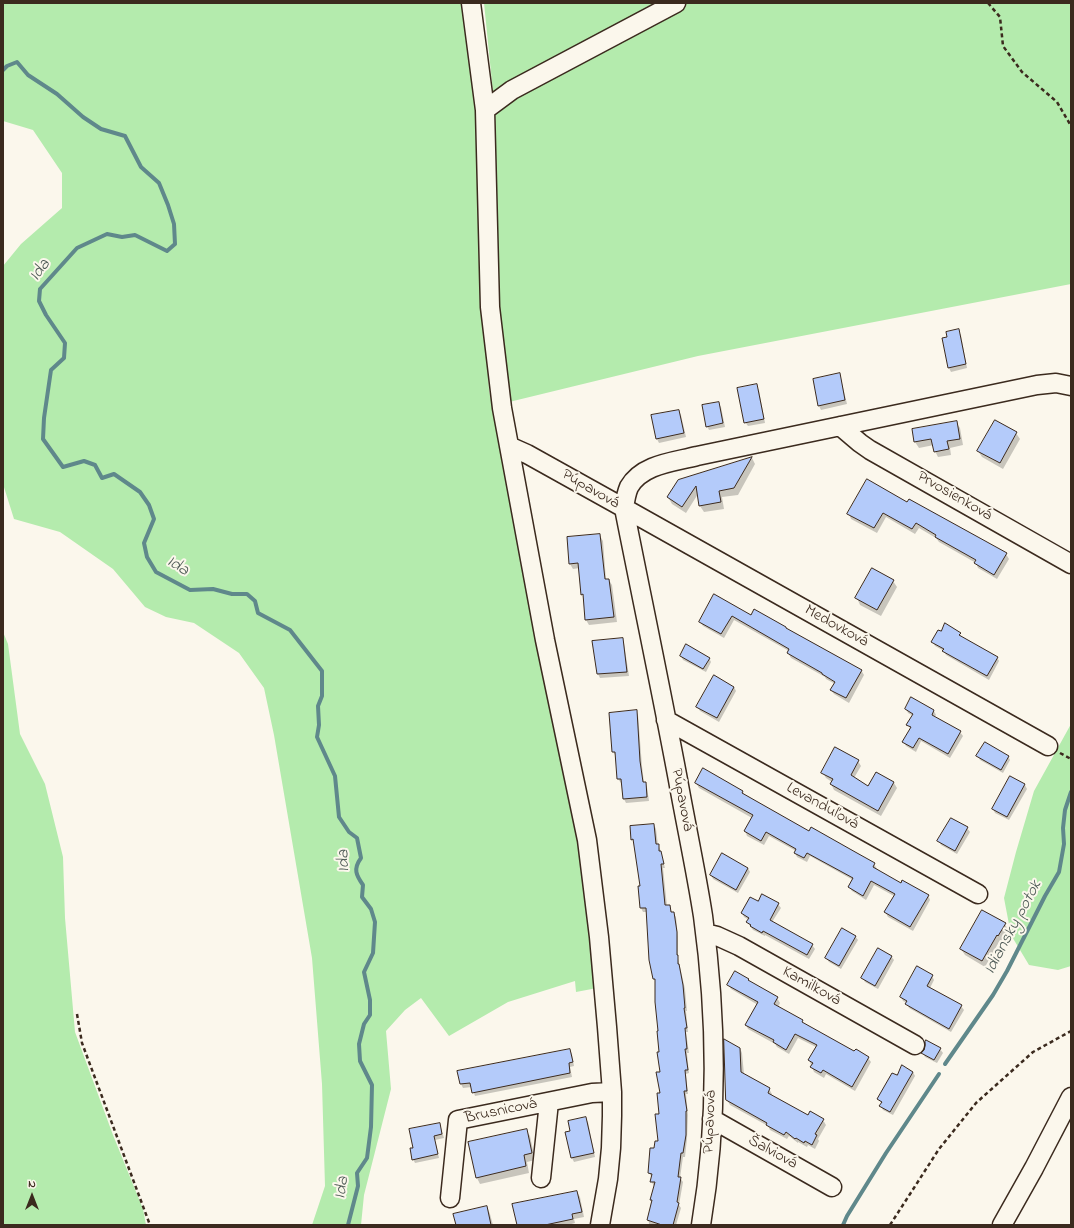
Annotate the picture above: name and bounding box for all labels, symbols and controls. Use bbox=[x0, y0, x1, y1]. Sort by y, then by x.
water label: Ida bbox=[26, 256, 56, 286]
street label: Púpavová bbox=[558, 466, 622, 514]
street label: Prvosienková bbox=[913, 468, 995, 526]
water label: Ida bbox=[162, 552, 192, 582]
street label: Medovková bbox=[801, 602, 871, 652]
street label: Púpavová bbox=[666, 767, 696, 833]
street label: Levanduľová bbox=[782, 779, 862, 835]
water label: Ida bbox=[334, 849, 356, 873]
water label: Idiansky potok bbox=[981, 877, 1047, 979]
street label: Kamilková bbox=[778, 963, 844, 1011]
street label: Púpavová bbox=[700, 1090, 722, 1154]
street label: Brusnicová bbox=[463, 1095, 539, 1129]
street label: Šalviová bbox=[744, 1132, 800, 1174]
water label: Ida bbox=[331, 1175, 355, 1201]
north arrow bbox=[12, 1176, 52, 1216]
text: N bbox=[28, 1176, 36, 1192]

